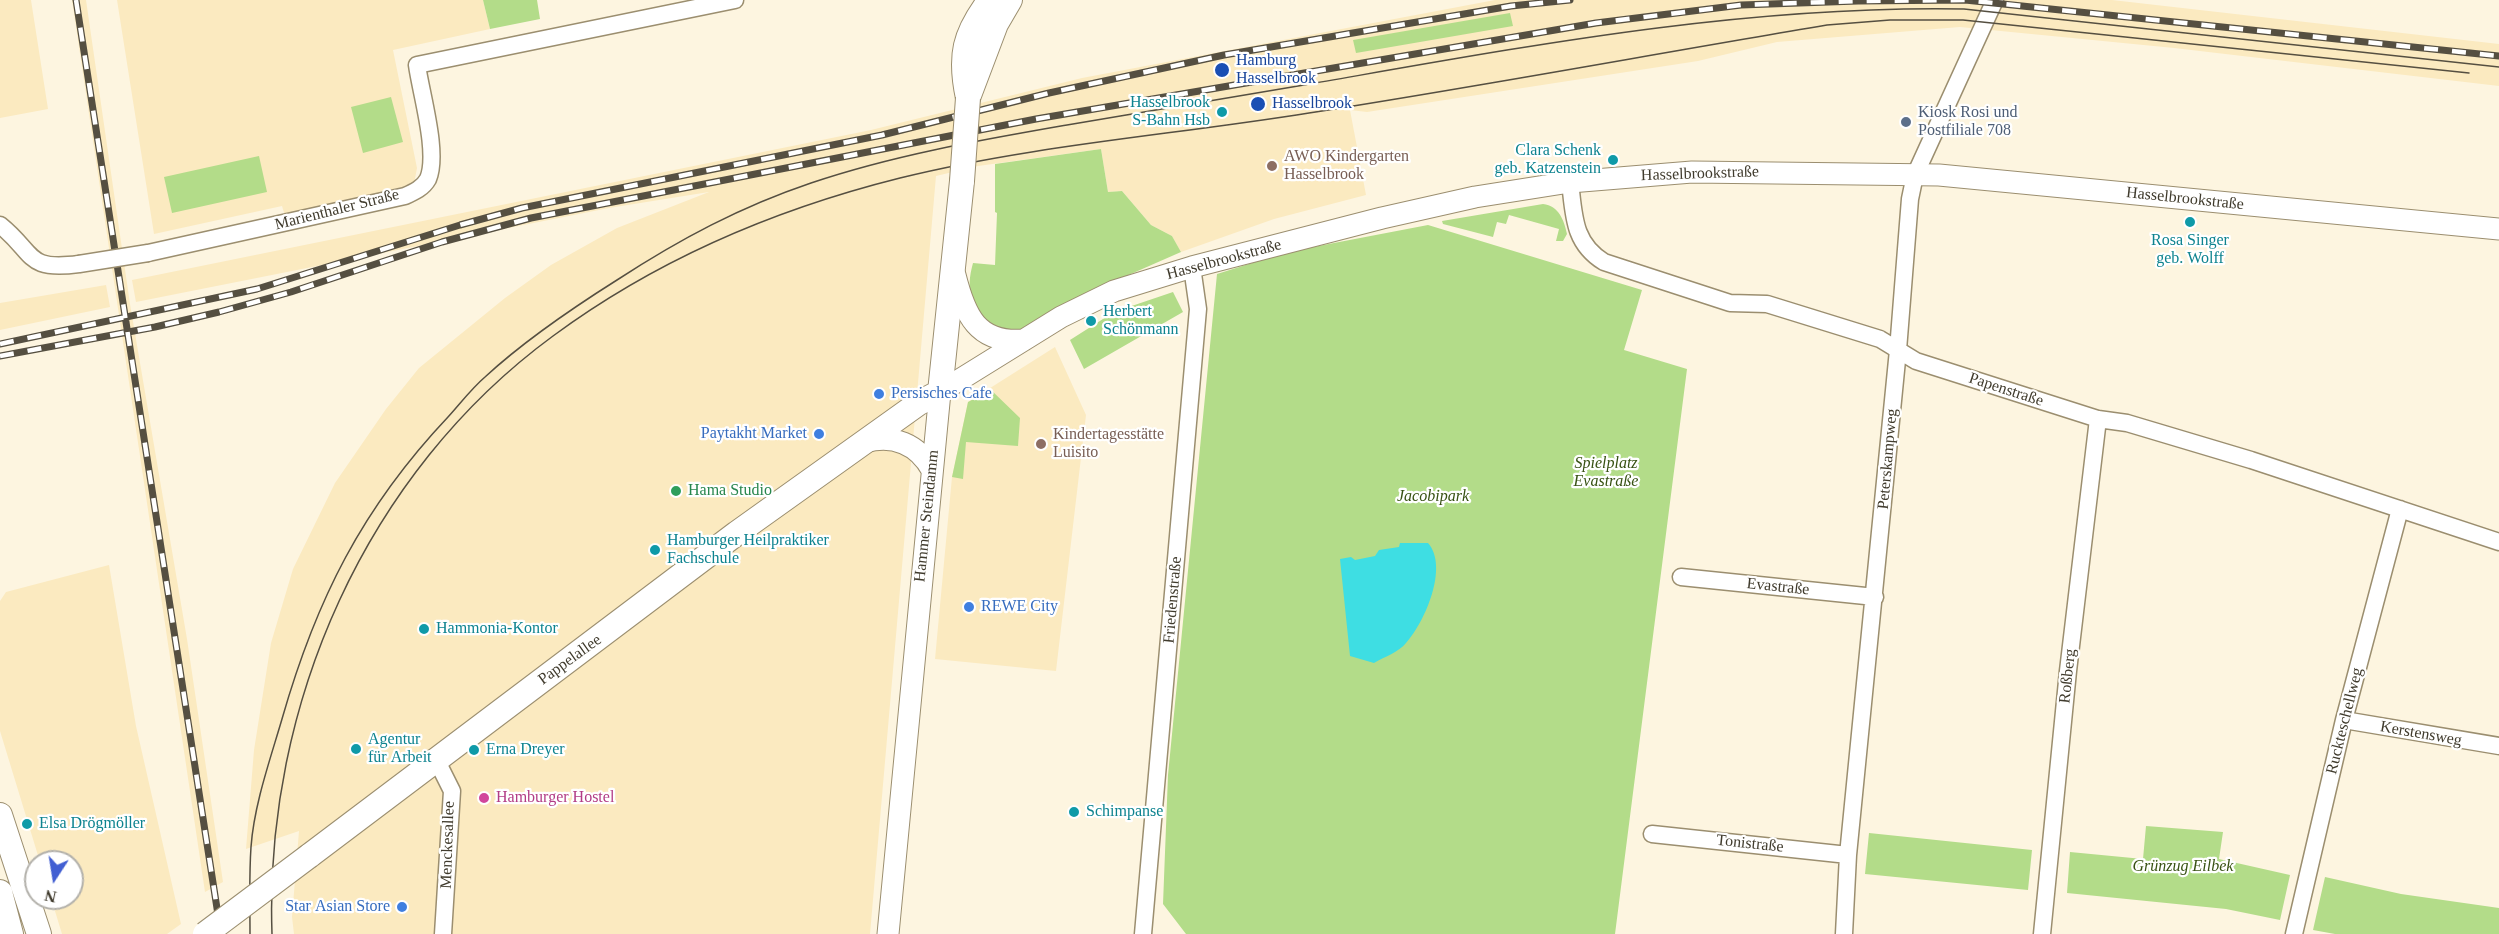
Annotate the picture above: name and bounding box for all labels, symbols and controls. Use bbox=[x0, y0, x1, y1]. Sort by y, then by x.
place label: Hamburg Hasselbrook bbox=[1236, 51, 1329, 89]
marker: Hamburg Hasselbrook bbox=[1213, 61, 1231, 79]
place label: Hasselbrook S-Bahn Hsb bbox=[1117, 93, 1210, 131]
place label: Hasselbrook bbox=[1272, 94, 1365, 114]
marker: Hasselbrook bbox=[1249, 95, 1267, 113]
place label: Kiosk Rosi und Postfiliale 708 bbox=[1918, 103, 2027, 141]
marker: Hasselbrook S-Bahn Hsb bbox=[1215, 105, 1229, 119]
marker: Kiosk Rosi und Postfiliale 708 bbox=[1899, 115, 1913, 129]
place label: Clara Schenk geb. Katzenstein bbox=[1479, 141, 1601, 179]
place label: AWO Kindergarten Hasselbrook bbox=[1284, 147, 1421, 185]
marker: Clara Schenk geb. Katzenstein bbox=[1606, 153, 1620, 167]
marker: AWO Kindergarten Hasselbrook bbox=[1265, 159, 1279, 173]
street label: Hasselbrookstraße bbox=[1630, 162, 1770, 186]
street label: Hasselbrookstraße bbox=[2114, 182, 2256, 216]
street label: Marienthaler Straße bbox=[263, 183, 411, 237]
marker: Rosa Singer geb. Wolff bbox=[2183, 215, 2197, 229]
place label: Rosa Singer geb. Wolff bbox=[2146, 231, 2234, 269]
street label: Hasselbrookstraße bbox=[1154, 233, 1294, 287]
place label: Herbert Schönmann bbox=[1103, 302, 1193, 340]
marker: Herbert Schönmann bbox=[1084, 314, 1098, 328]
street label: Papenstraße bbox=[1958, 366, 2054, 414]
place label: Persisches Cafe bbox=[891, 384, 1006, 404]
marker: Persisches Cafe bbox=[872, 387, 886, 401]
street label: Peterskampweg bbox=[1873, 399, 1903, 519]
place label: Paytakht Market bbox=[686, 424, 807, 444]
place label: Kindertagesstätte Luisito bbox=[1053, 425, 1184, 463]
marker: Paytakht Market bbox=[812, 427, 826, 441]
marker: Kindertagesstätte Luisito bbox=[1034, 437, 1048, 451]
street label: Hammer Steindamm bbox=[909, 438, 945, 594]
park label: Spielplatz Evastraße bbox=[1569, 454, 1643, 492]
place label: Hama Studio bbox=[688, 481, 785, 501]
marker: Hama Studio bbox=[669, 484, 683, 498]
park label: Jacobipark bbox=[1392, 487, 1474, 507]
place label: Hamburger Heilpraktiker Fachschule bbox=[667, 531, 852, 569]
marker: Hamburger Heilpraktiker Fachschule bbox=[648, 543, 662, 557]
street label: Friedenstraße bbox=[1159, 548, 1187, 652]
street label: Evastraße bbox=[1741, 574, 1815, 600]
place label: REWE City bbox=[981, 597, 1057, 617]
marker: REWE City bbox=[962, 600, 976, 614]
place label: Hammonia-Kontor bbox=[436, 619, 576, 639]
marker: Hammonia-Kontor bbox=[417, 622, 431, 636]
street label: Pappelallee bbox=[529, 627, 611, 693]
street label: Roßberg bbox=[2055, 643, 2081, 709]
street label: Ruckteschellweg bbox=[2321, 658, 2369, 784]
street label: Kerstensweg bbox=[2373, 716, 2469, 752]
place label: Agentur für Arbeit bbox=[368, 730, 438, 768]
place label: Erna Dreyer bbox=[486, 740, 573, 760]
marker: Agentur für Arbeit bbox=[349, 742, 363, 756]
marker: Erna Dreyer bbox=[467, 743, 481, 757]
place label: Hamburger Hostel bbox=[496, 788, 632, 808]
marker: Hamburger Hostel bbox=[477, 791, 491, 805]
street label: Menckesallee bbox=[437, 794, 459, 896]
place label: Schimpanse bbox=[1086, 802, 1177, 822]
marker: Schimpanse bbox=[1067, 805, 1081, 819]
place label: Elsa Drögmöller bbox=[39, 814, 157, 834]
marker: Elsa Drögmöller bbox=[20, 817, 34, 831]
street label: Tonistraße bbox=[1710, 830, 1790, 858]
north arrow bbox=[24, 850, 84, 910]
park label: Grünzug Eilbek bbox=[2127, 857, 2239, 877]
text: N bbox=[43, 887, 58, 906]
place label: Star Asian Store bbox=[273, 897, 390, 917]
marker: Star Asian Store bbox=[395, 900, 409, 914]

